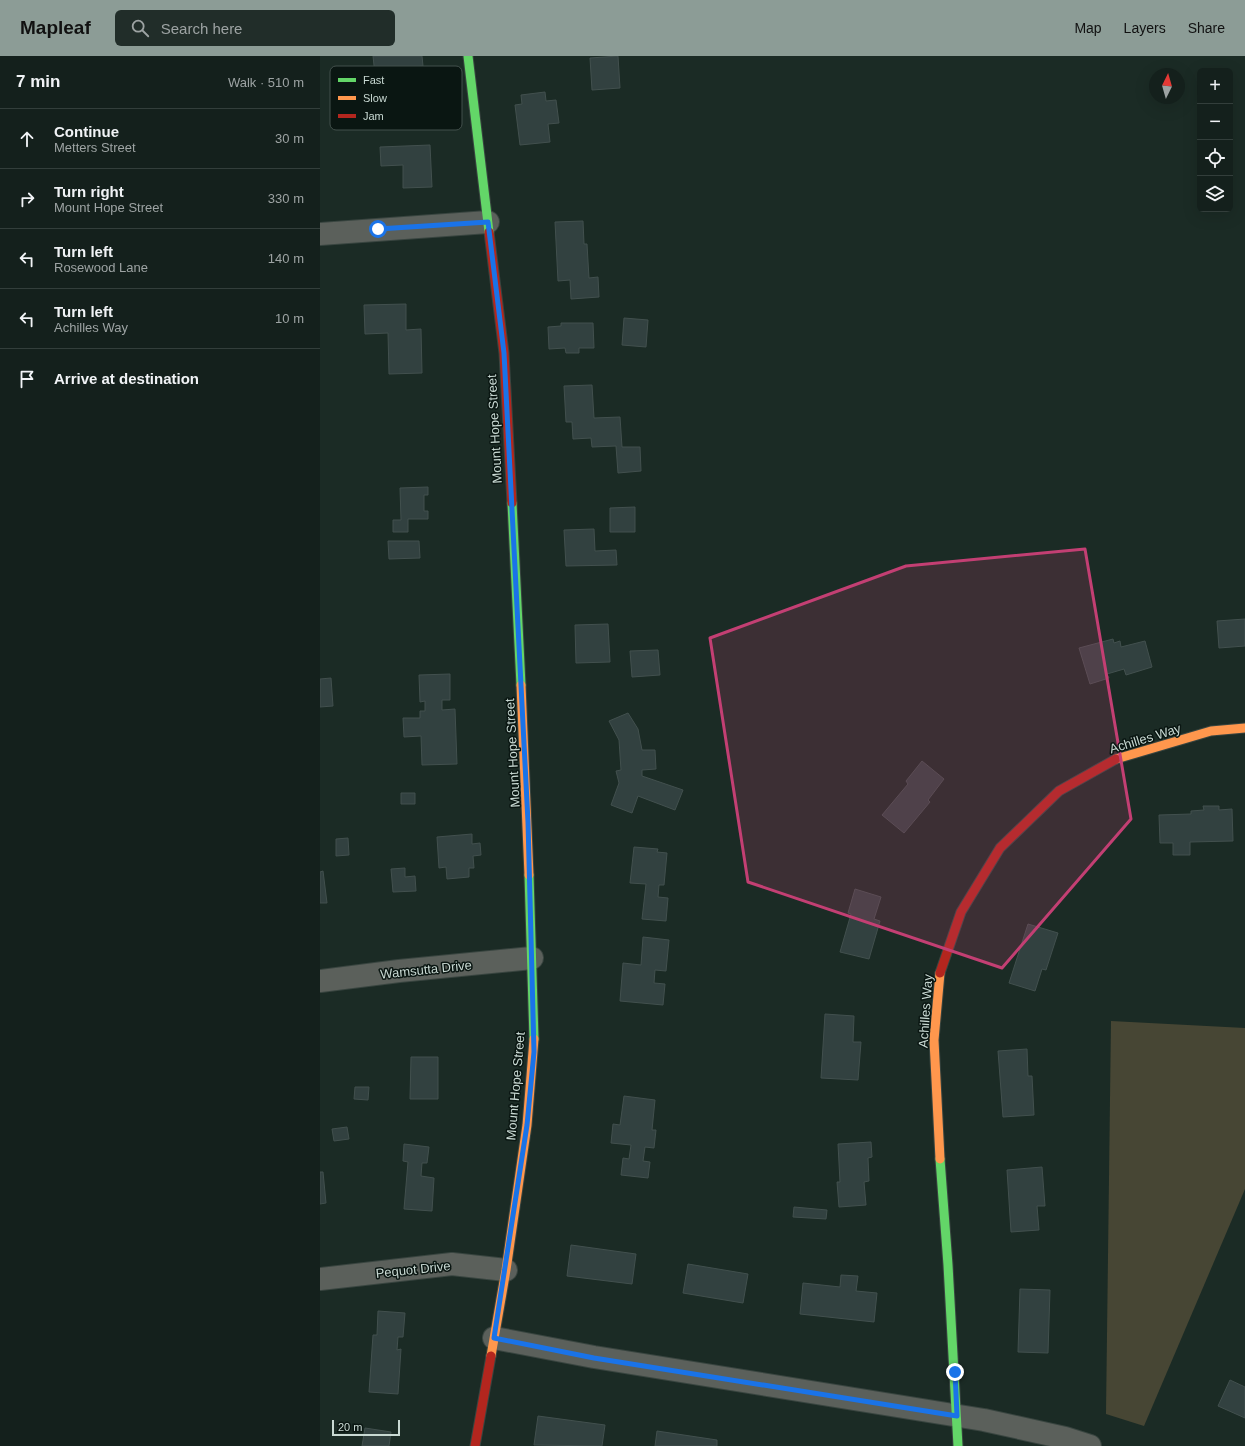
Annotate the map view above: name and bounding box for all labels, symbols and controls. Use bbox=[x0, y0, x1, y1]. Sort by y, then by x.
search box bbox=[115, 10, 395, 46]
text: Mapleaf bbox=[20, 17, 91, 38]
icon: search bbox=[129, 17, 151, 39]
text: Search here bbox=[161, 20, 242, 37]
text: Map bbox=[1074, 20, 1102, 36]
text: Layers bbox=[1124, 20, 1166, 36]
text: Share bbox=[1188, 20, 1225, 36]
legend bbox=[330, 66, 462, 130]
north arrow bbox=[1149, 68, 1185, 104]
map controls bbox=[1197, 68, 1233, 212]
button: + bbox=[1197, 68, 1233, 104]
text: 7 min bbox=[16, 72, 60, 91]
text: Fast bbox=[363, 74, 384, 86]
text: Walk · 510 m bbox=[228, 75, 304, 90]
text: Slow bbox=[363, 92, 387, 104]
button: − bbox=[1197, 104, 1233, 140]
text: Jam bbox=[363, 110, 384, 122]
text: Continue bbox=[54, 123, 119, 140]
icon: ahead bbox=[16, 128, 38, 150]
text: 30 m bbox=[275, 131, 304, 146]
text: Metters Street bbox=[54, 140, 136, 155]
button: locate bbox=[1197, 140, 1233, 176]
button: layers bbox=[1197, 176, 1233, 212]
text: Turn right bbox=[54, 183, 124, 200]
icon: right bbox=[16, 188, 38, 210]
text: 330 m bbox=[268, 191, 304, 206]
text: Mount Hope Street bbox=[54, 200, 163, 215]
route start bbox=[369, 220, 387, 238]
text: Turn left bbox=[54, 243, 113, 260]
icon: left bbox=[16, 248, 38, 270]
text: 140 m bbox=[268, 251, 304, 266]
text: Rosewood Lane bbox=[54, 260, 148, 275]
text: Turn left bbox=[54, 303, 113, 320]
icon: left bbox=[16, 308, 38, 330]
text: 10 m bbox=[275, 311, 304, 326]
text: Achilles Way bbox=[54, 320, 128, 335]
icon: arrive bbox=[16, 368, 38, 390]
text: Arrive at destination bbox=[54, 370, 199, 387]
street label: Mount Hope Street bbox=[484, 374, 505, 484]
street label: Mount Hope Street bbox=[502, 698, 523, 808]
street label: Achilles Way bbox=[1108, 720, 1183, 756]
street label: Wamsutta Drive bbox=[380, 957, 473, 982]
street label: Achilles Way bbox=[915, 973, 936, 1048]
street label: Mount Hope Street bbox=[503, 1031, 528, 1141]
street label: Pequot Drive bbox=[375, 1258, 451, 1281]
route end bbox=[946, 1363, 964, 1381]
scale bar bbox=[332, 1418, 400, 1437]
text: 20 m bbox=[338, 1421, 362, 1433]

